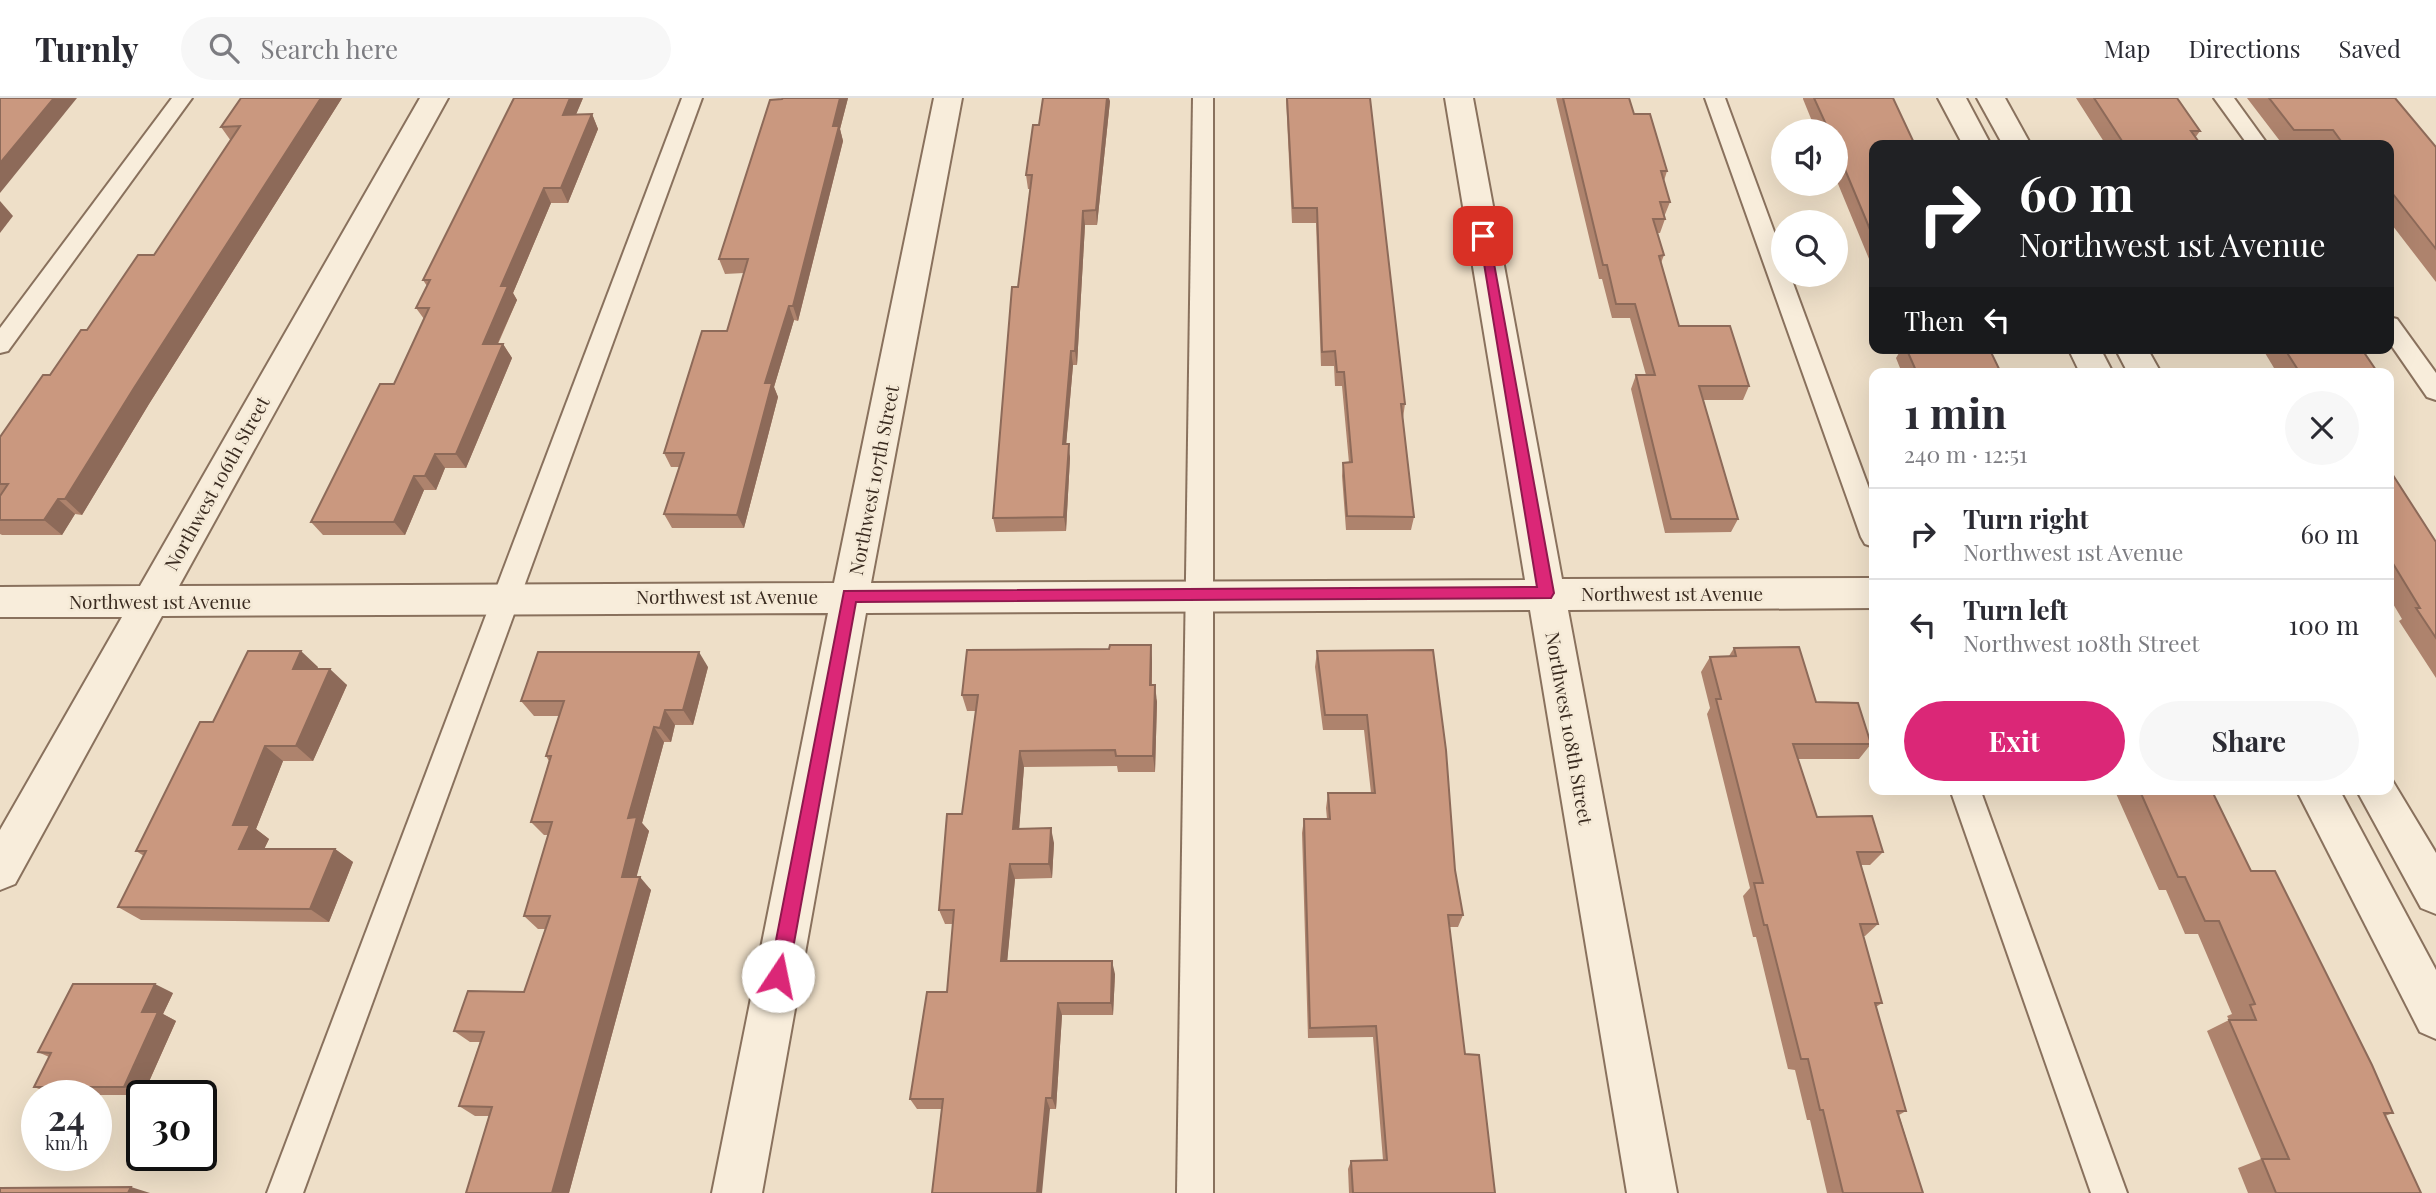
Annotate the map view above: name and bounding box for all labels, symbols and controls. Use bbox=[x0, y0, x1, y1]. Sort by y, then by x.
search box bbox=[181, 17, 671, 80]
text: Turnly bbox=[35, 26, 139, 70]
icon: search bbox=[205, 29, 243, 67]
text: Search here bbox=[261, 31, 398, 66]
text: Map bbox=[2104, 32, 2150, 64]
text: Directions bbox=[2188, 32, 2301, 64]
text: Saved bbox=[2339, 32, 2401, 64]
map controls bbox=[1771, 119, 1848, 287]
button: sound bbox=[1771, 119, 1848, 196]
text: 60 m bbox=[2019, 159, 2134, 224]
icon: right bbox=[1904, 168, 1995, 259]
pin bbox=[1453, 206, 1513, 266]
button: search bbox=[1771, 210, 1848, 287]
icon: arrive bbox=[1464, 217, 1502, 255]
text: Northwest 1st Avenue bbox=[2019, 222, 2326, 265]
icon: left bbox=[1978, 301, 2016, 339]
text: Then bbox=[1904, 303, 1964, 338]
street label: Northwest 107th Street bbox=[842, 382, 904, 577]
text: 1 min bbox=[1904, 384, 2007, 440]
street label: Northwest 106th Street bbox=[157, 391, 275, 575]
button: close bbox=[2285, 391, 2359, 465]
text: 240 m · 12:51 bbox=[1904, 438, 2028, 469]
text: Turn right bbox=[1963, 501, 2089, 536]
icon: right bbox=[1904, 515, 1942, 553]
text: 60 m bbox=[2300, 516, 2359, 551]
text: Northwest 1st Avenue bbox=[1963, 536, 2183, 567]
street label: Northwest 1st Avenue bbox=[1581, 580, 1763, 606]
street label: Northwest 1st Avenue bbox=[636, 583, 818, 609]
street label: Northwest 1st Avenue bbox=[69, 588, 251, 614]
text: Turn left bbox=[1963, 592, 2068, 627]
icon: left bbox=[1904, 606, 1942, 644]
text: 100 m bbox=[2289, 607, 2359, 642]
text: Northwest 108th Street bbox=[1963, 627, 2199, 658]
street label: Northwest 108th Street bbox=[1540, 630, 1600, 827]
button: Exit bbox=[1904, 701, 2125, 781]
button: Share bbox=[2139, 701, 2359, 781]
position arrow bbox=[741, 939, 815, 1013]
speed limit sign: 30 bbox=[126, 1080, 217, 1171]
text: 24 bbox=[48, 1093, 85, 1140]
text: km/h bbox=[45, 1131, 88, 1155]

